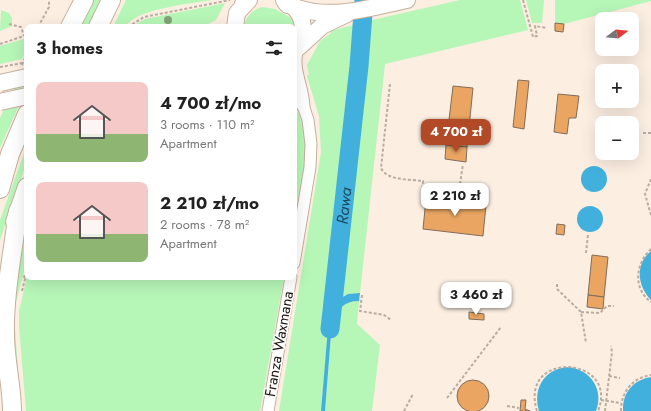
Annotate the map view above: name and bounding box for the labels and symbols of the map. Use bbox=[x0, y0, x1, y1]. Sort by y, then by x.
north arrow bbox=[595, 12, 639, 56]
pin: 4 700 zł bbox=[415, 119, 497, 153]
pin: 2 210 zł bbox=[414, 183, 496, 217]
water label: Rawa bbox=[331, 186, 358, 225]
pin: 3 460 zł bbox=[435, 282, 517, 316]
street label: Franza Waxmana bbox=[259, 289, 299, 399]

